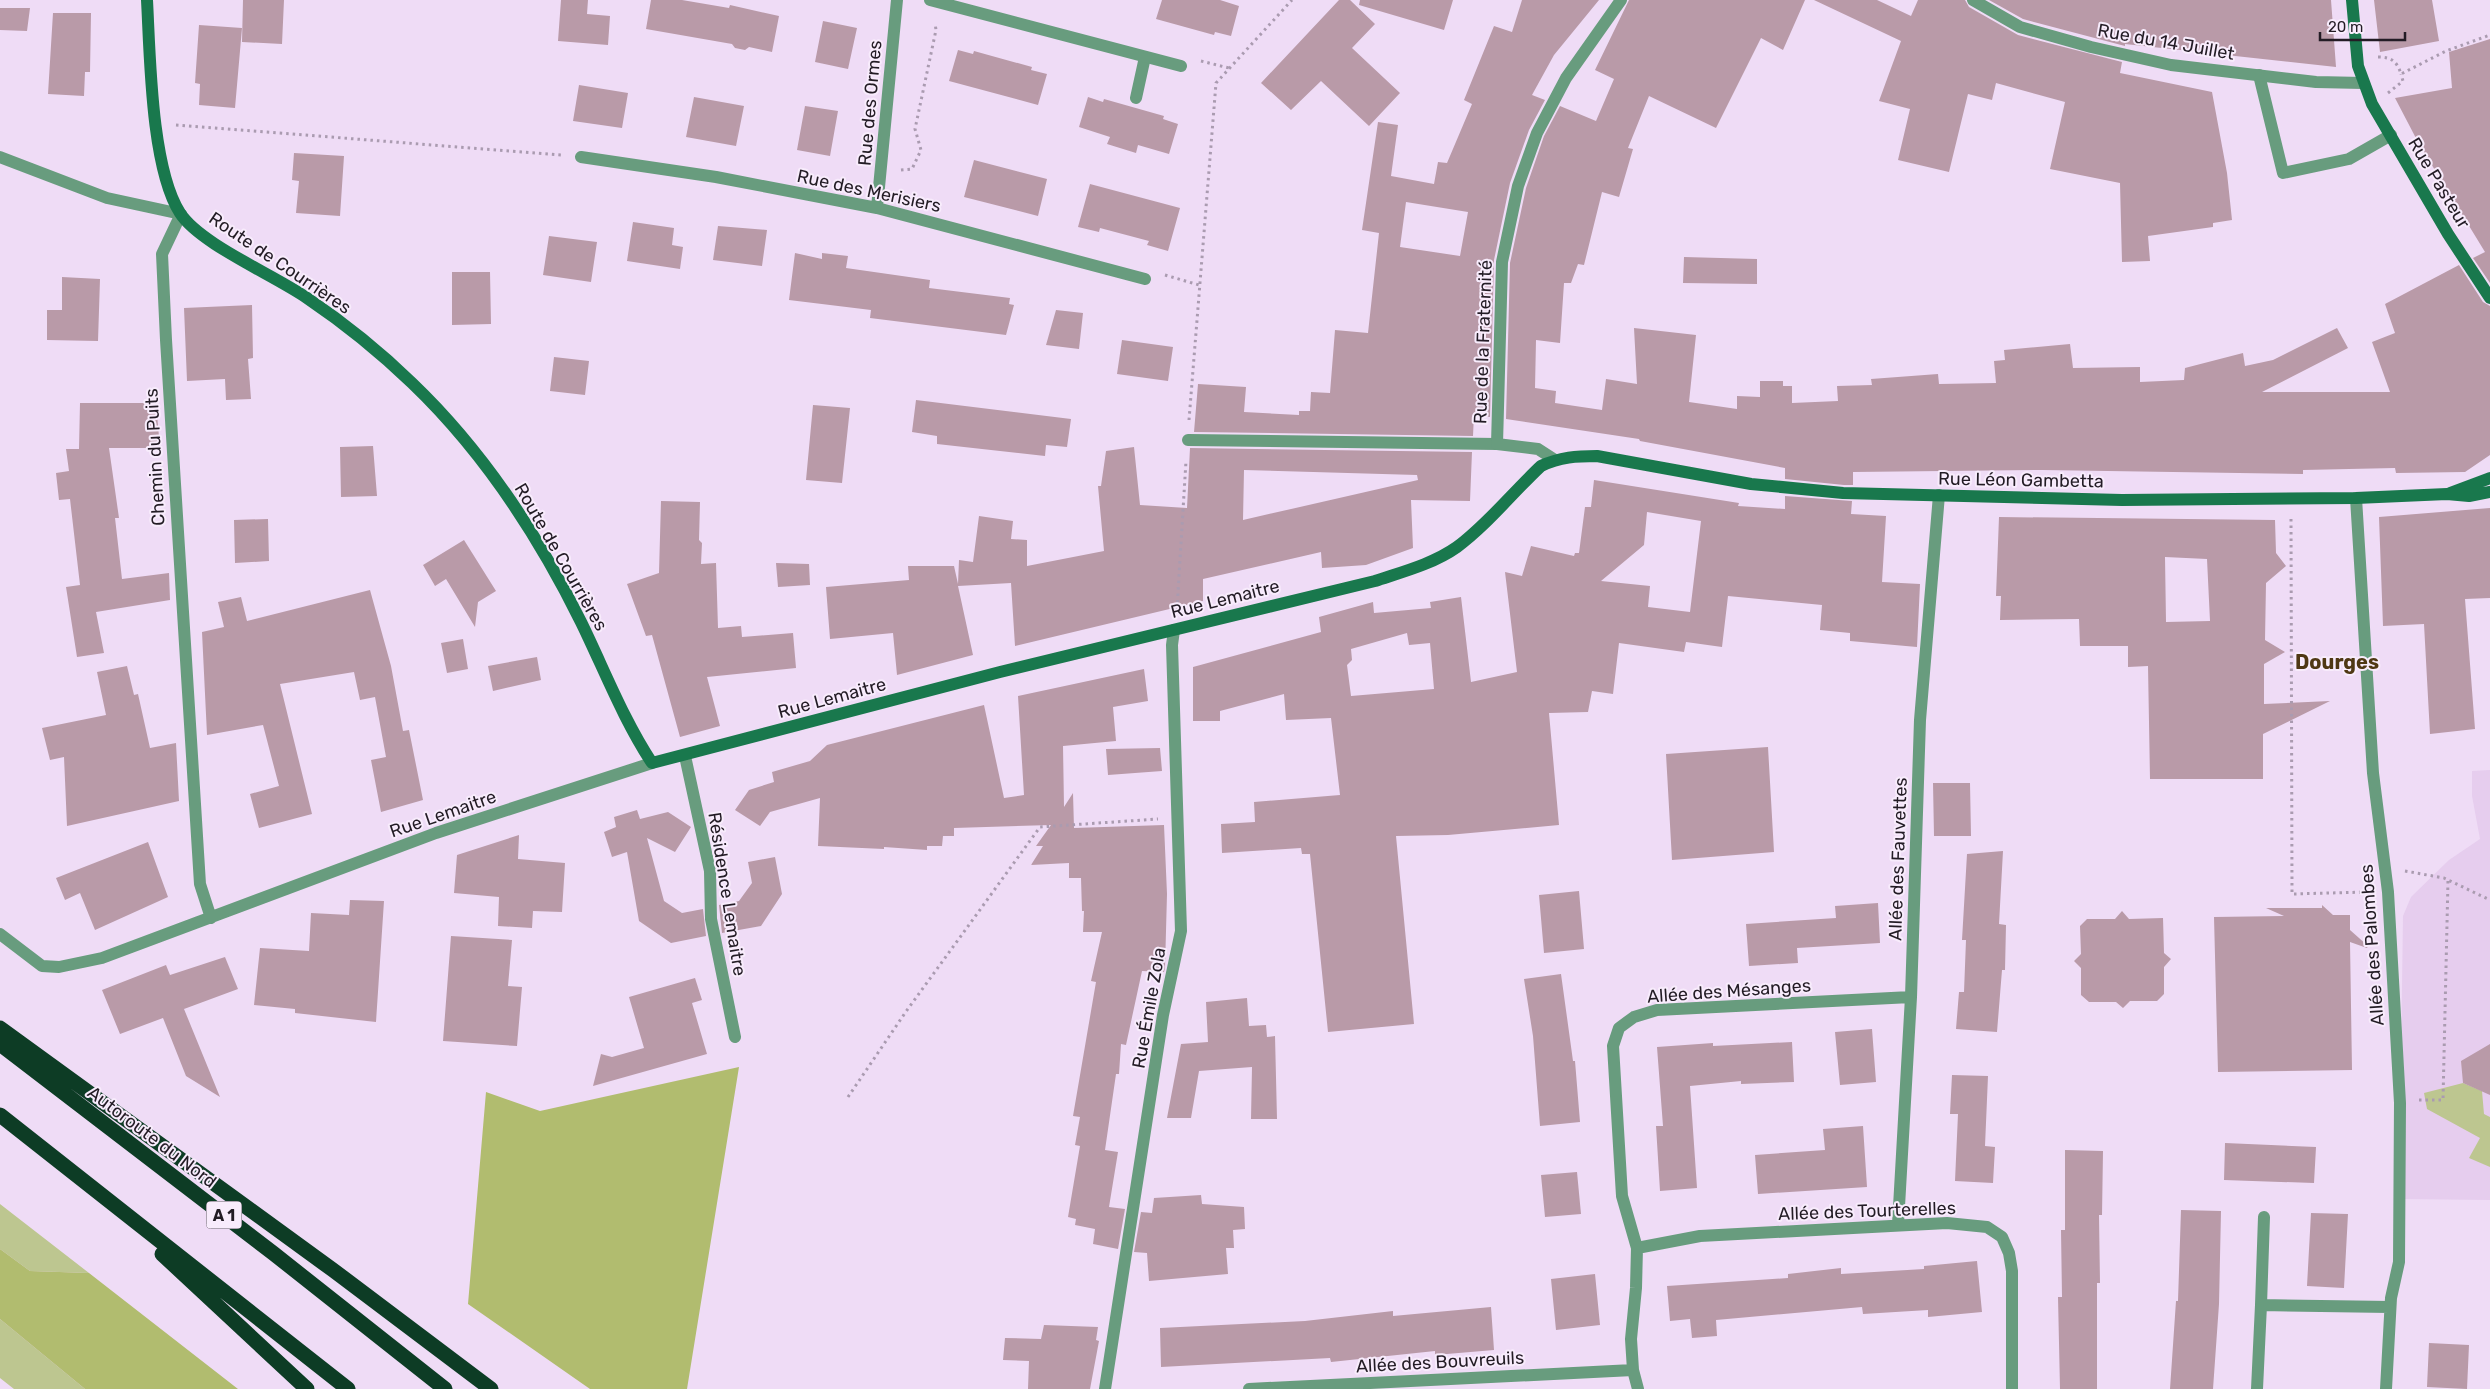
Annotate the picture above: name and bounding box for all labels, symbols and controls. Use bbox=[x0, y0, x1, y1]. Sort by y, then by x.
scale bar bbox=[2320, 10, 2405, 42]
text: 20 m bbox=[2328, 18, 2363, 36]
street label: Rue du 14 Juillet bbox=[2096, 19, 2236, 65]
street label: Rue des Ormes bbox=[854, 39, 886, 167]
street label: Rue Pasteur bbox=[2403, 133, 2475, 233]
street label: Rue des Merisiers bbox=[795, 165, 943, 217]
street label: Route de Courrières bbox=[205, 207, 355, 319]
street label: Rue de la Fraternité bbox=[1469, 260, 1497, 424]
street label: Chemin du Puits bbox=[140, 388, 170, 526]
street label: Rue Léon Gambetta bbox=[1938, 468, 2104, 492]
street label: Route de Courrières bbox=[510, 479, 612, 635]
street label: Rue Lemaitre bbox=[1168, 575, 1282, 623]
district label: Dourges bbox=[2295, 650, 2379, 674]
street label: Rue Lemaitre bbox=[775, 673, 889, 723]
street label: Allée des Fauvettes bbox=[1884, 777, 1912, 941]
street label: Rue Lemaitre bbox=[387, 785, 499, 843]
street label: Résidence Lemaitre bbox=[703, 811, 751, 977]
street label: Allée des Palombes bbox=[2355, 864, 2389, 1026]
street label: Rue Émile Zola bbox=[1128, 946, 1170, 1070]
street label: Allée des Mésanges bbox=[1646, 974, 1812, 1008]
street label: Autoroute du Nord bbox=[83, 1081, 221, 1193]
street label: Allée des Tourterelles bbox=[1778, 1197, 1956, 1225]
road number: A 1 bbox=[206, 1202, 242, 1228]
street label: Allée des Bouvreuils bbox=[1355, 1347, 1525, 1377]

